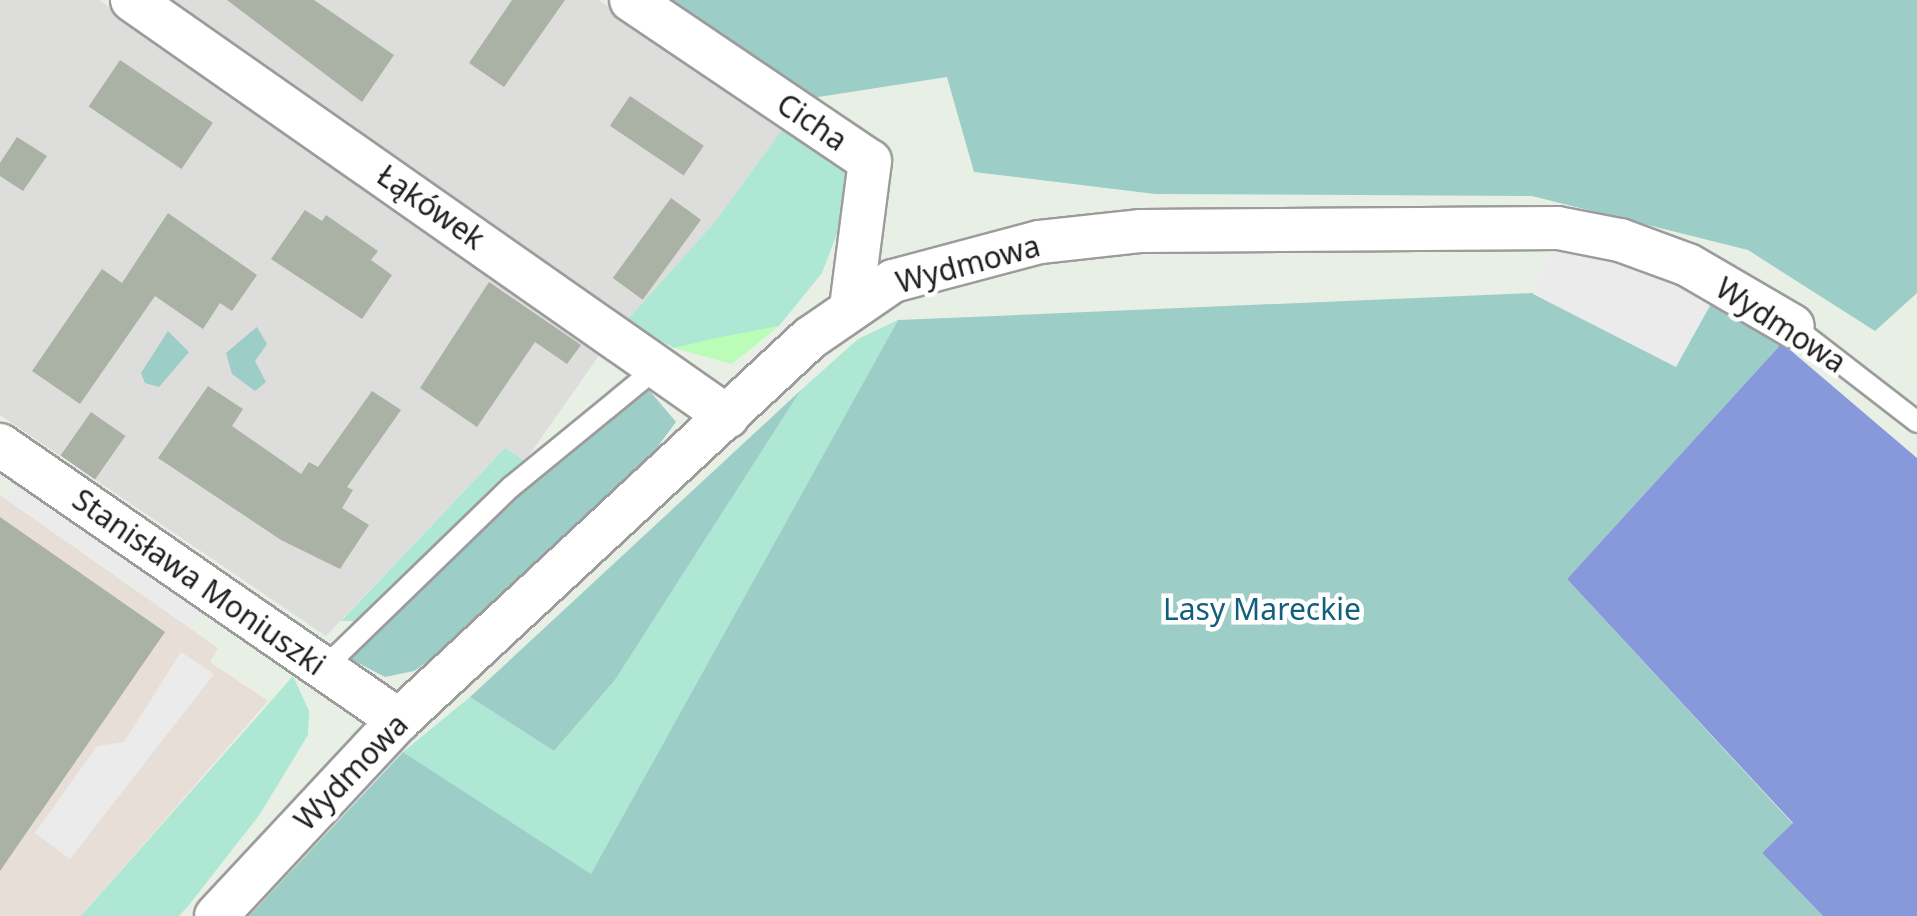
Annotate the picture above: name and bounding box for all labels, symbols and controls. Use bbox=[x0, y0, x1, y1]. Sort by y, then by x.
street label: Cicha bbox=[770, 86, 854, 158]
street label: Łąkówek bbox=[370, 157, 492, 257]
street label: Wydmowa bbox=[892, 228, 1044, 300]
street label: Wydmowa bbox=[1709, 270, 1853, 380]
street label: Stanisława Moniuszki bbox=[66, 481, 332, 683]
park label: Lasy Mareckie bbox=[1163, 591, 1361, 627]
street label: Wydmowa bbox=[287, 706, 415, 838]

